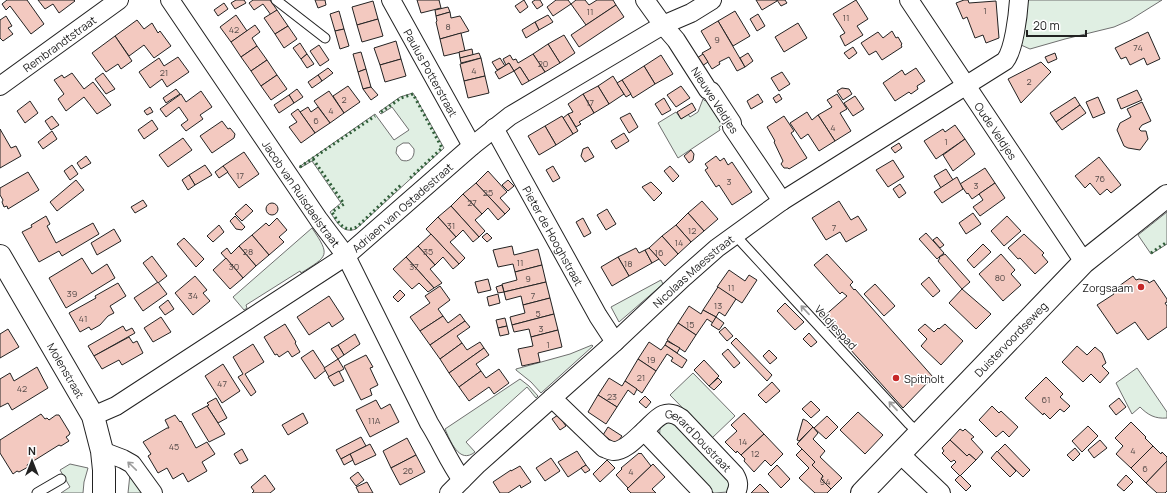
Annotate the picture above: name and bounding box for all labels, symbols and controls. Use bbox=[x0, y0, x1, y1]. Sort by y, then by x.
house number: 1 bbox=[983, 4, 987, 17]
house number: 11 bbox=[586, 5, 594, 18]
house number: 11 bbox=[842, 11, 850, 24]
street label: Rembrandtstraat bbox=[20, 12, 99, 75]
scale bar bbox=[1027, 12, 1086, 38]
text: 20 m bbox=[1033, 17, 1060, 34]
house number: 8 bbox=[445, 20, 451, 33]
house number: 42 bbox=[229, 23, 239, 36]
street label: Paulus Potterstraat bbox=[401, 26, 462, 119]
house number: 9 bbox=[714, 33, 720, 46]
house number: 74 bbox=[1133, 41, 1143, 54]
house number: 20 bbox=[538, 57, 548, 70]
house number: 4 bbox=[471, 64, 477, 77]
street label: Nieuwe Veldjes bbox=[688, 64, 742, 136]
house number: 21 bbox=[160, 66, 168, 79]
house number: 2 bbox=[1026, 75, 1032, 88]
house number: 2 bbox=[341, 93, 347, 106]
house number: 17 bbox=[586, 96, 594, 109]
street label: Oude Veldjes bbox=[972, 99, 1021, 162]
house number: 4 bbox=[328, 104, 334, 117]
house number: 6 bbox=[313, 114, 319, 127]
house number: 4 bbox=[830, 121, 836, 134]
house number: 1 bbox=[944, 135, 948, 148]
street label: Jacob van Ruisdaelstraat bbox=[259, 137, 344, 250]
street label: Adriaen van Ostadestraat bbox=[348, 159, 456, 255]
house number: 17 bbox=[236, 169, 244, 182]
house number: 76 bbox=[1095, 172, 1105, 185]
house number: 3 bbox=[727, 175, 732, 188]
house number: 3 bbox=[974, 179, 979, 192]
street label: Pieter de Hooghstraat bbox=[520, 183, 587, 288]
house number: 25 bbox=[483, 186, 493, 199]
house number: 27 bbox=[467, 196, 477, 209]
house number: 31 bbox=[447, 219, 455, 232]
house number: 7 bbox=[832, 221, 837, 234]
house number: 12 bbox=[688, 224, 696, 237]
street label: Nicolaas Maesstraat bbox=[649, 231, 736, 311]
house number: 14 bbox=[675, 236, 683, 249]
house number: 28 bbox=[243, 245, 253, 258]
house number: 35 bbox=[423, 245, 433, 258]
house number: 16 bbox=[654, 246, 664, 259]
house number: 11 bbox=[516, 256, 524, 269]
house number: 18 bbox=[624, 257, 632, 270]
house number: 30 bbox=[229, 260, 239, 273]
house number: 37 bbox=[409, 260, 419, 273]
house number: 80 bbox=[995, 271, 1005, 284]
house number: 9 bbox=[525, 272, 531, 285]
place label: Zorgsaam bbox=[1082, 280, 1133, 295]
house number: 11 bbox=[727, 281, 735, 294]
marker: Zorgsaam bbox=[1136, 282, 1146, 292]
house number: 39 bbox=[67, 287, 77, 300]
house number: 34 bbox=[188, 289, 198, 302]
house number: 7 bbox=[531, 289, 536, 302]
street label: Duistervoordseweg bbox=[971, 298, 1050, 380]
house number: 13 bbox=[714, 299, 722, 312]
street label: Veldjespad bbox=[812, 302, 860, 352]
one-way arrow bbox=[800, 305, 809, 315]
house number: 5 bbox=[535, 307, 541, 320]
house number: 41 bbox=[79, 312, 87, 325]
house number: 15 bbox=[686, 318, 694, 331]
house number: 3 bbox=[539, 322, 544, 335]
house number: 1 bbox=[546, 338, 550, 351]
street label: Molenstraat bbox=[44, 340, 88, 401]
house number: 19 bbox=[646, 353, 656, 366]
house number: 21 bbox=[637, 371, 645, 384]
place label: Spitholt bbox=[904, 371, 944, 386]
marker: Spitholt bbox=[891, 373, 901, 383]
house number: 47 bbox=[217, 377, 227, 390]
house number: 42 bbox=[17, 382, 27, 395]
house number: 23 bbox=[607, 390, 617, 403]
house number: 61 bbox=[1042, 393, 1050, 406]
one-way arrow bbox=[888, 401, 897, 411]
street label: Gerard Doustraat bbox=[665, 406, 735, 475]
house number: 11A bbox=[368, 414, 381, 427]
house number: 14 bbox=[739, 435, 747, 448]
house number: 45 bbox=[169, 440, 179, 453]
north arrow bbox=[12, 441, 52, 481]
text: N bbox=[28, 443, 36, 458]
house number: 4 bbox=[1130, 444, 1136, 457]
house number: 12 bbox=[751, 447, 759, 460]
one-way arrow bbox=[127, 461, 137, 471]
house number: 6 bbox=[1142, 462, 1148, 475]
house number: 26 bbox=[403, 464, 414, 477]
house number: 4 bbox=[628, 465, 634, 478]
house number: 94 bbox=[820, 475, 830, 488]

